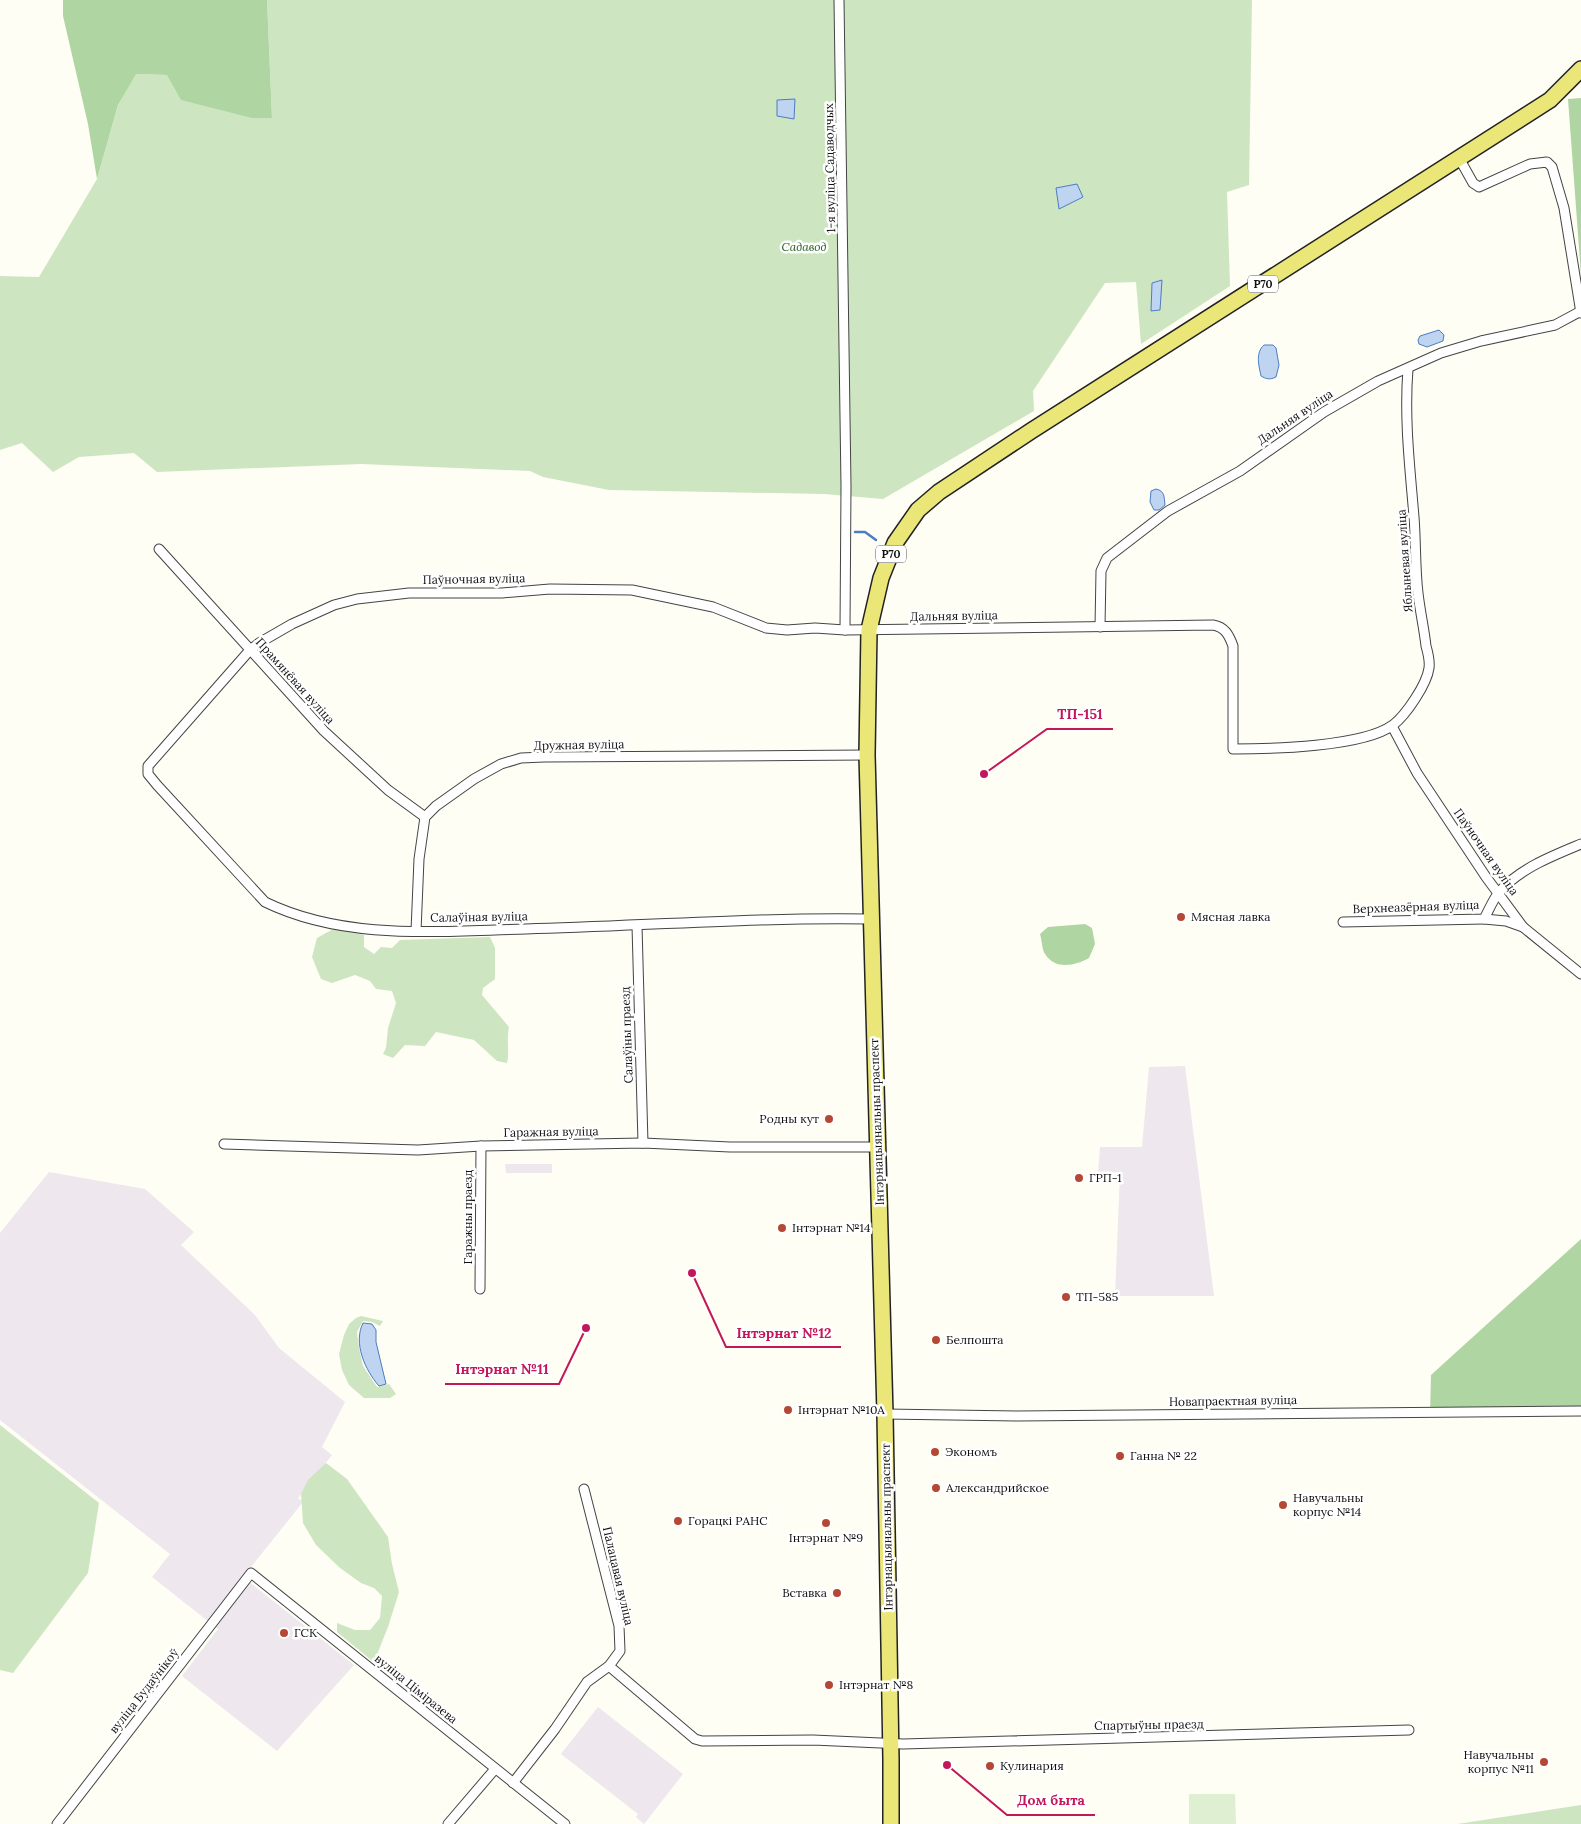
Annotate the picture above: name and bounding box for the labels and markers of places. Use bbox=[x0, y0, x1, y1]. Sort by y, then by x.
callout: ТП-151 bbox=[1047, 700, 1113, 729]
place label: Мясная лавка bbox=[1191, 909, 1270, 924]
marker: Мясная лавка bbox=[1175, 911, 1187, 923]
place label: Родны кут bbox=[759, 1111, 819, 1126]
marker: Родны кут bbox=[823, 1113, 835, 1125]
place label: ГРП-1 bbox=[1089, 1170, 1122, 1185]
marker: ГРП-1 bbox=[1073, 1172, 1085, 1184]
place label: Інтэрнат №14 bbox=[792, 1220, 871, 1235]
marker: Інтэрнат №14 bbox=[776, 1222, 788, 1234]
place label: ТП-585 bbox=[1076, 1289, 1118, 1304]
marker: ТП-585 bbox=[1060, 1291, 1072, 1303]
callout: Інтэрнат №12 bbox=[726, 1318, 841, 1347]
place label: Белпошта bbox=[946, 1332, 1004, 1347]
marker: Белпошта bbox=[930, 1334, 942, 1346]
callout: Інтэрнат №11 bbox=[445, 1355, 559, 1384]
place label: Інтэрнат №10А bbox=[798, 1402, 885, 1417]
marker: Інтэрнат №10А bbox=[782, 1404, 794, 1416]
place label: Экономъ bbox=[945, 1444, 997, 1459]
marker: Экономъ bbox=[929, 1446, 941, 1458]
place label: Ганна № 22 bbox=[1130, 1448, 1197, 1463]
marker: Ганна № 22 bbox=[1114, 1450, 1126, 1462]
place label: Александрийское bbox=[945, 1480, 1050, 1495]
marker: Александрийское bbox=[930, 1482, 942, 1494]
place label: Навучальны корпус №14 bbox=[1293, 1490, 1364, 1519]
marker: Навучальны корпус №14 bbox=[1277, 1499, 1289, 1511]
place label: Горацкі РАНС bbox=[688, 1513, 768, 1528]
marker: Горацкі РАНС bbox=[672, 1515, 684, 1527]
marker: Інтэрнат №9 bbox=[820, 1517, 832, 1529]
place label: Інтэрнат №9 bbox=[789, 1530, 863, 1545]
place label: Вставка bbox=[782, 1585, 827, 1600]
marker: Вставка bbox=[831, 1587, 843, 1599]
place label: ГСК bbox=[294, 1625, 318, 1640]
marker: ГСК bbox=[278, 1627, 290, 1639]
place label: Інтэрнат №8 bbox=[839, 1677, 914, 1692]
marker: Інтэрнат №8 bbox=[823, 1679, 835, 1691]
place label: Навучальны корпус №11 bbox=[1464, 1747, 1534, 1776]
marker: Навучальны корпус №11 bbox=[1538, 1756, 1550, 1768]
place label: Кулинария bbox=[1000, 1758, 1064, 1773]
marker: Кулинария bbox=[984, 1760, 996, 1772]
callout: Дом быта bbox=[1007, 1786, 1095, 1815]

